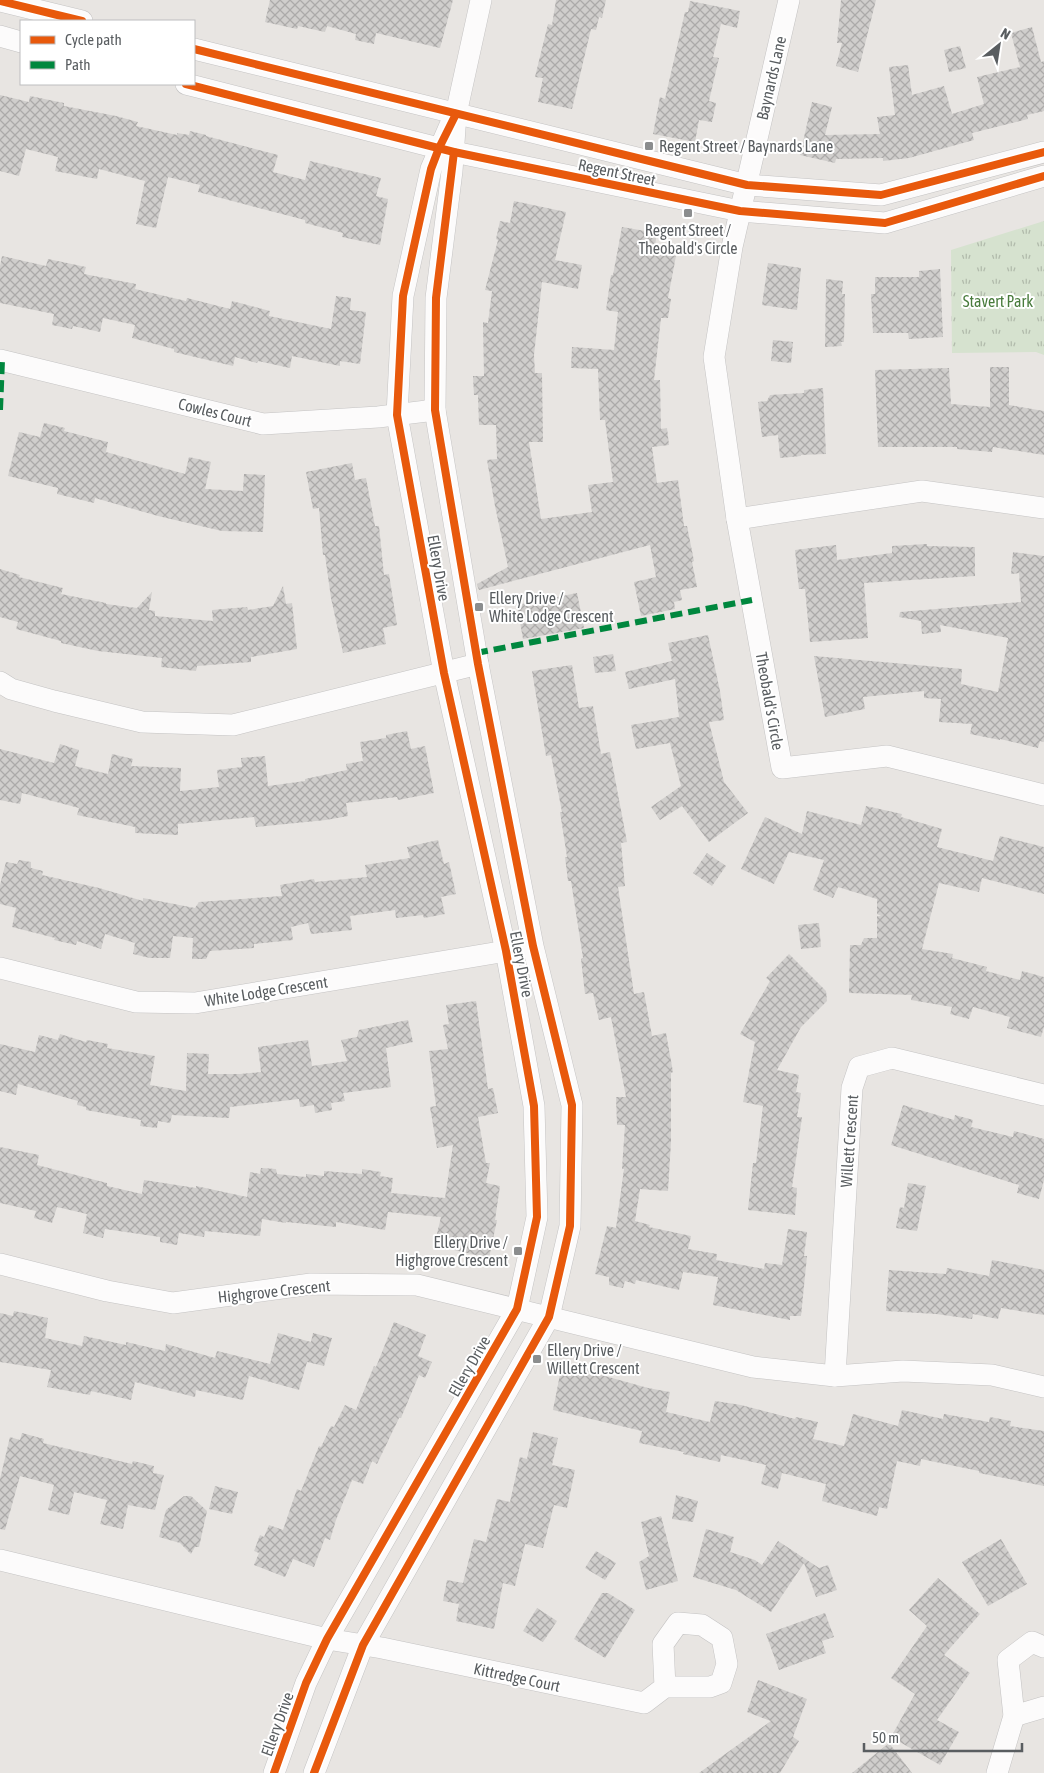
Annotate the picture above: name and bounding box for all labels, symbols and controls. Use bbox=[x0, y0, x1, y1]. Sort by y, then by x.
legend bbox=[20, 20, 195, 85]
north arrow bbox=[974, 20, 1024, 70]
text: N bbox=[998, 25, 1013, 43]
text: Cycle path bbox=[65, 31, 122, 48]
street label: Baynards Lane bbox=[753, 34, 790, 122]
text: Path bbox=[65, 56, 91, 73]
place label: Regent Street / Baynards Lane bbox=[659, 137, 833, 156]
marker: Regent Street / Baynards Lane bbox=[643, 140, 655, 152]
street label: Regent Street bbox=[576, 155, 658, 190]
marker: Regent Street / Theobald's Circle bbox=[682, 207, 694, 219]
place label: Regent Street / Theobald's Circle bbox=[638, 221, 738, 257]
park label: Stavert Park bbox=[963, 292, 1033, 310]
street label: Cowles Court bbox=[176, 394, 254, 430]
street label: Ellery Drive bbox=[423, 533, 454, 603]
place label: Ellery Drive / White Lodge Crescent bbox=[489, 589, 614, 626]
marker: Ellery Drive / White Lodge Crescent bbox=[473, 601, 485, 613]
street label: Theobald's Circle bbox=[753, 651, 787, 751]
street label: Ellery Drive bbox=[506, 929, 537, 999]
street label: White Lodge Crescent bbox=[203, 972, 330, 1011]
street label: Willett Crescent bbox=[837, 1094, 861, 1188]
place label: Ellery Drive / Highgrove Crescent bbox=[395, 1233, 509, 1270]
marker: Ellery Drive / Highgrove Crescent bbox=[512, 1245, 524, 1257]
street label: Highgrove Crescent bbox=[217, 1276, 332, 1307]
street label: Ellery Drive bbox=[444, 1333, 494, 1400]
place label: Ellery Drive / Willett Crescent bbox=[547, 1341, 640, 1377]
marker: Ellery Drive / Willett Crescent bbox=[531, 1353, 543, 1365]
street label: Kittredge Court bbox=[472, 1659, 562, 1696]
street label: Ellery Drive bbox=[257, 1689, 298, 1759]
scale bar bbox=[864, 1720, 1022, 1752]
text: 50 m bbox=[872, 1729, 899, 1746]

